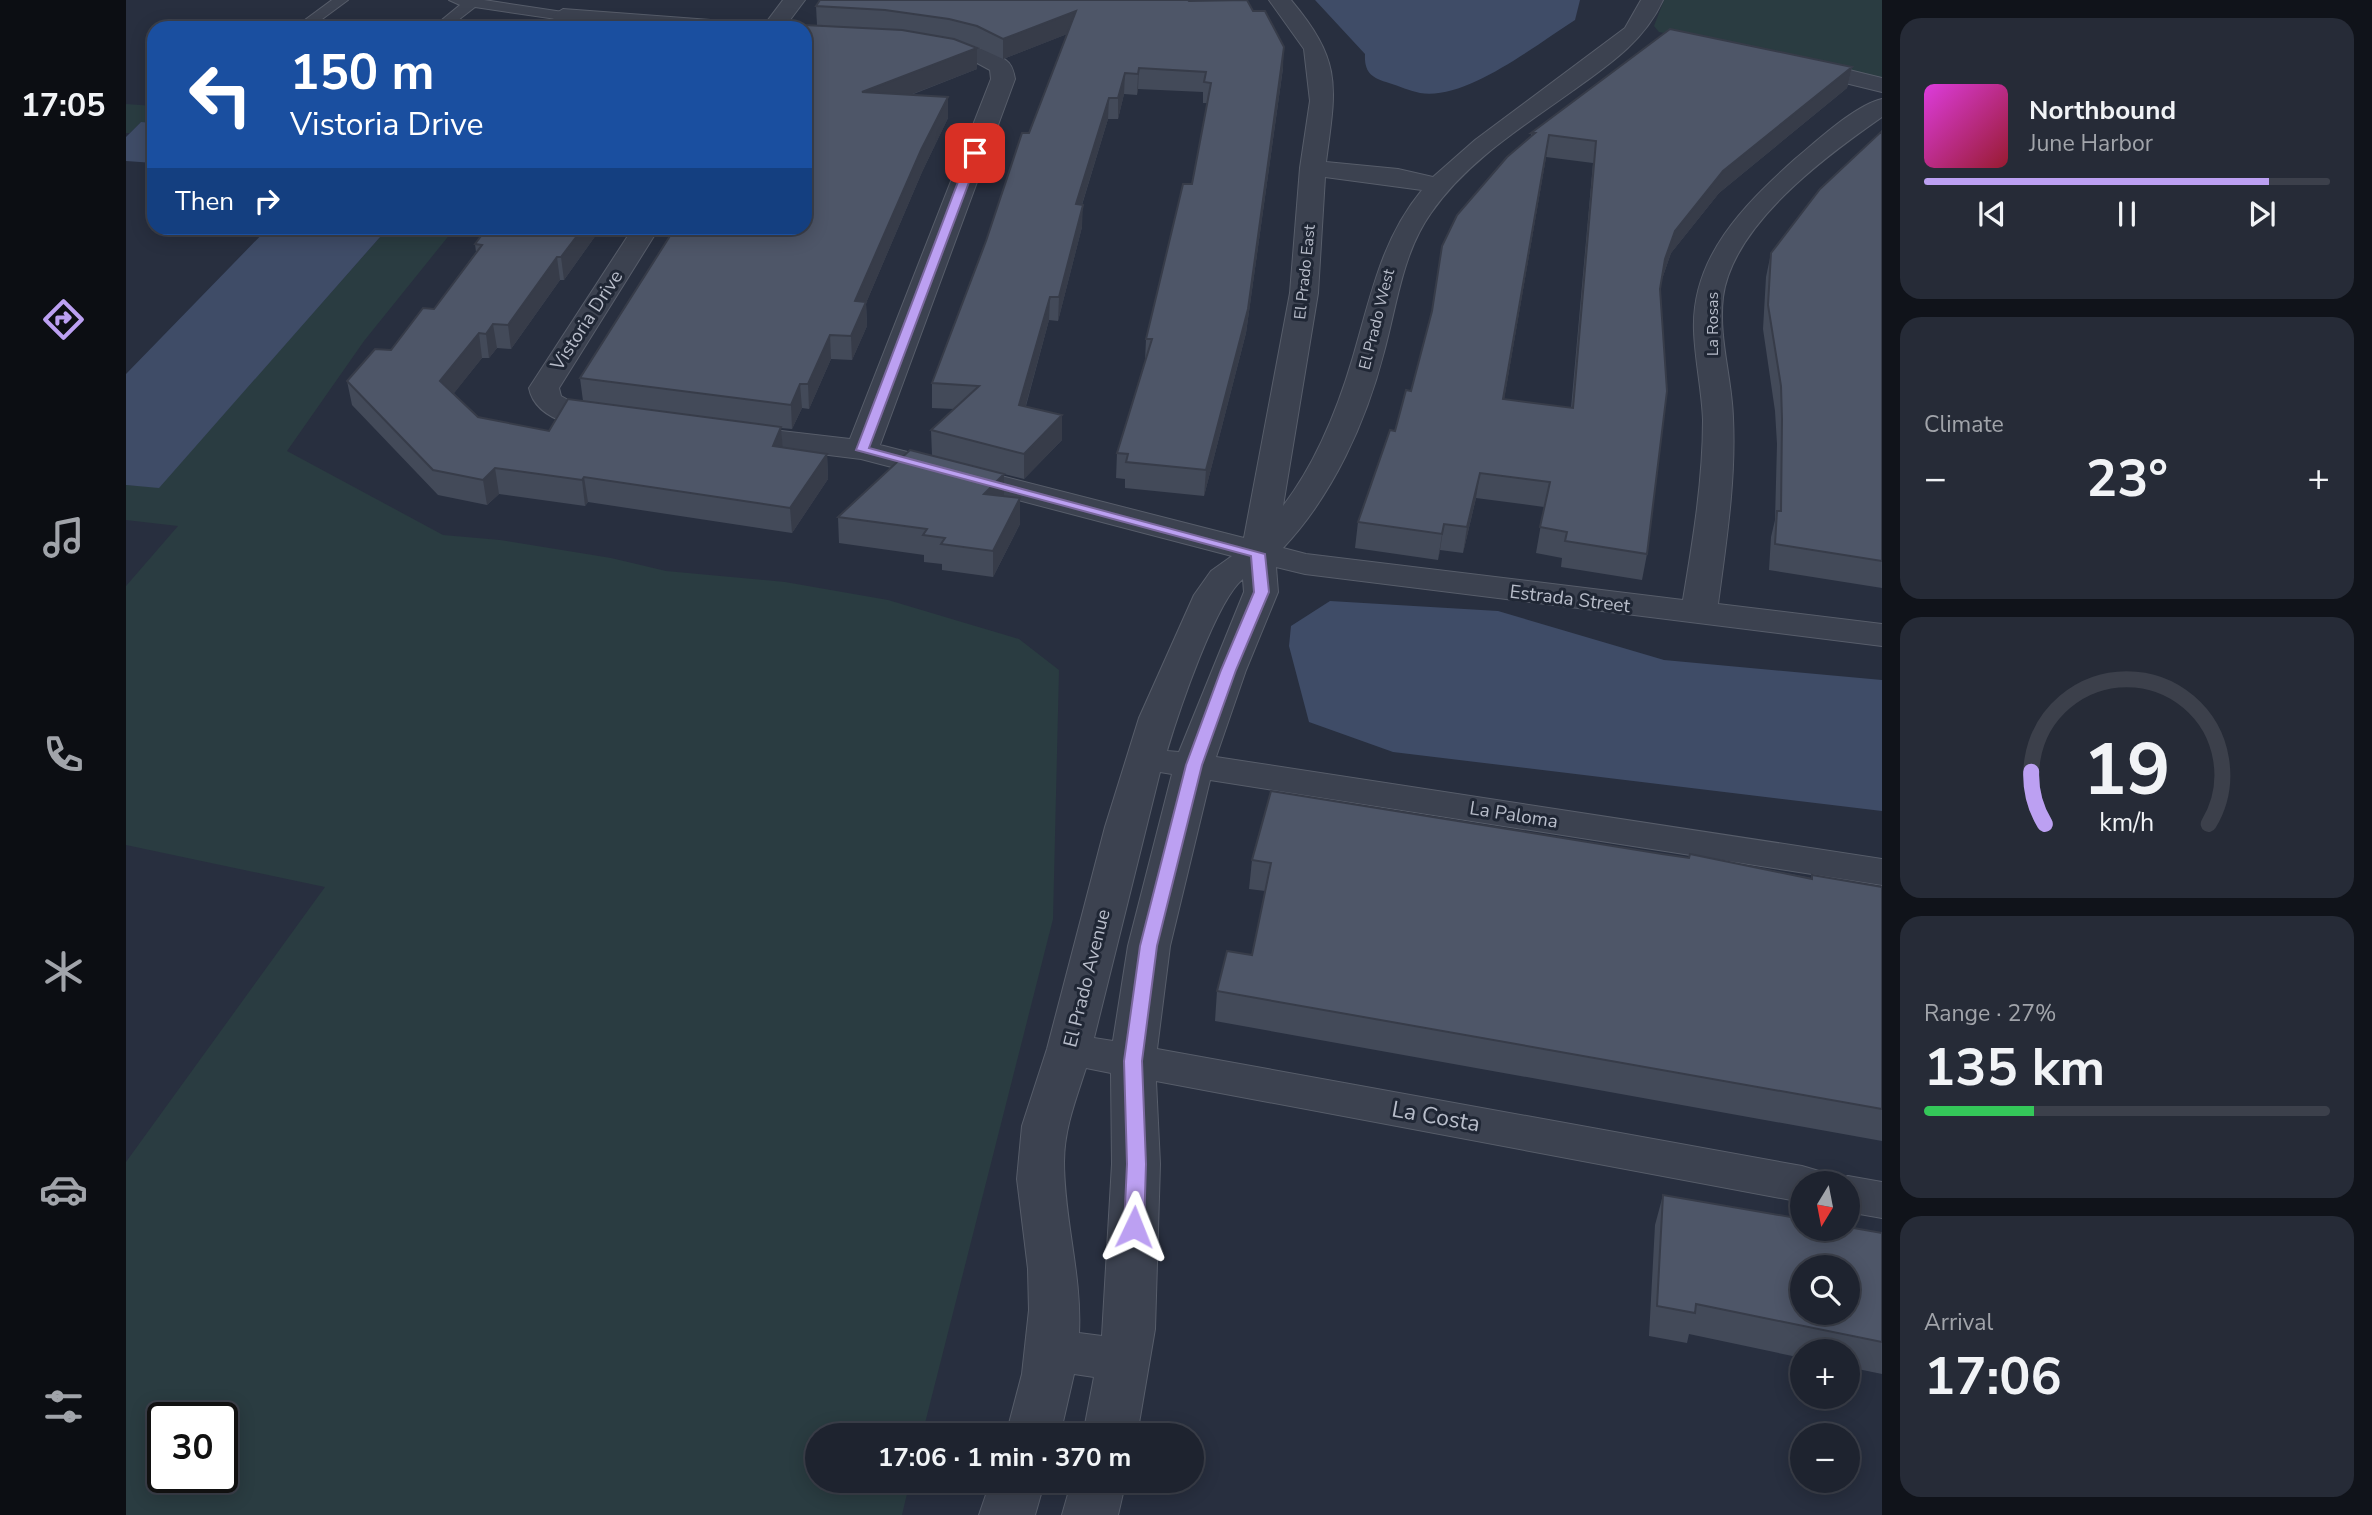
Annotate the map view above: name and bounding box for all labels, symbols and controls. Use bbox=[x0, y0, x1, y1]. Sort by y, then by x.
text: 150 m bbox=[290, 39, 434, 106]
icon: left bbox=[175, 49, 266, 140]
text: 17:05 bbox=[21, 84, 105, 127]
text: Northbound bbox=[2029, 93, 2176, 128]
text: Vistoria Drive bbox=[290, 103, 484, 146]
pin bbox=[945, 123, 1005, 183]
text: June Harbor bbox=[2029, 128, 2153, 159]
icon: arrive bbox=[956, 134, 994, 172]
icon: right bbox=[248, 182, 286, 220]
text: Then bbox=[175, 184, 234, 219]
icon: previous bbox=[1973, 195, 2011, 233]
icon: pause bbox=[2108, 195, 2146, 233]
icon: next bbox=[2243, 195, 2281, 233]
street label: El Prado East bbox=[1289, 223, 1321, 321]
street label: Vistoria Drive bbox=[544, 265, 629, 377]
street label: El Prado West bbox=[1354, 266, 1400, 372]
street label: La Rosas bbox=[1702, 292, 1724, 356]
icon: directions bbox=[39, 295, 88, 344]
text: Climate bbox=[1924, 409, 2004, 440]
text: 23° bbox=[2086, 443, 2168, 514]
text: − bbox=[1924, 453, 1947, 504]
text: + bbox=[2307, 453, 2330, 504]
icon: music bbox=[39, 513, 88, 562]
street label: Estrada Street bbox=[1508, 579, 1632, 619]
text: 19 bbox=[2083, 720, 2171, 820]
icon: phone bbox=[39, 730, 88, 779]
street label: La Paloma bbox=[1468, 795, 1560, 835]
text: km/h bbox=[2099, 805, 2155, 839]
street label: El Prado Avenue bbox=[1057, 907, 1117, 1050]
icon: climate bbox=[39, 947, 88, 996]
text: Range · 27% bbox=[1924, 998, 2056, 1029]
text: 135 km bbox=[1924, 1032, 2105, 1103]
street label: La Costa bbox=[1389, 1093, 1483, 1140]
icon: car bbox=[39, 1165, 88, 1214]
north arrow bbox=[1790, 1171, 1860, 1241]
map controls bbox=[1790, 1171, 1860, 1493]
position arrow bbox=[1097, 1190, 1171, 1264]
button: search bbox=[1790, 1255, 1860, 1325]
text: Arrival bbox=[1924, 1307, 1993, 1338]
button: + bbox=[1790, 1339, 1860, 1409]
text: 17:06 bbox=[1924, 1341, 2062, 1412]
icon: filters bbox=[39, 1382, 88, 1431]
speed limit sign: 30 bbox=[147, 1402, 238, 1493]
button: − bbox=[1790, 1423, 1860, 1493]
text: 17:06 · 1 min · 370 m bbox=[878, 1440, 1131, 1475]

